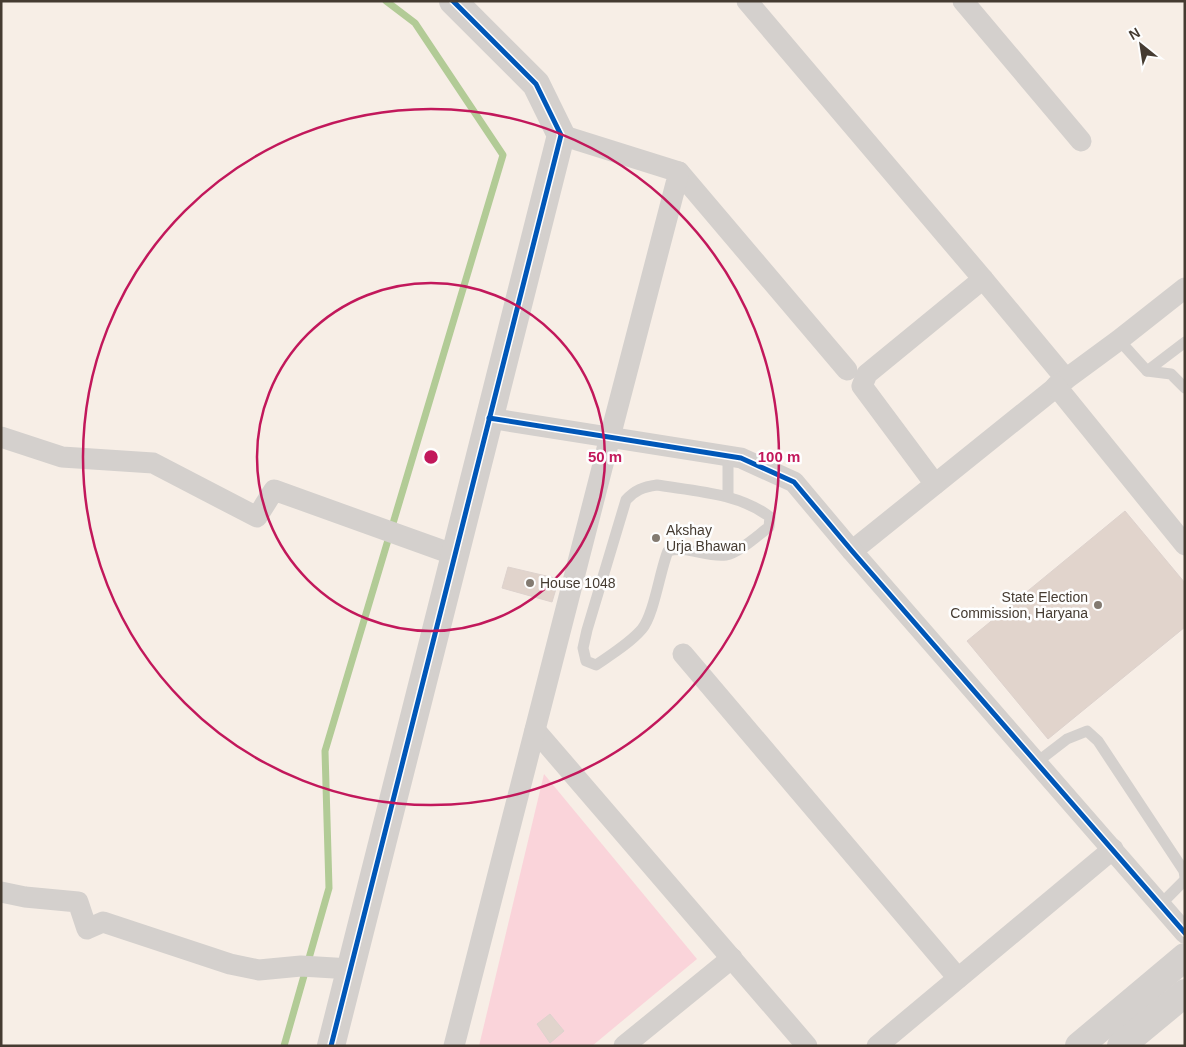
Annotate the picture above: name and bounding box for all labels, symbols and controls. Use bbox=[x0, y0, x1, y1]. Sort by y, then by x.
north arrow bbox=[1116, 20, 1166, 70]
text: N bbox=[1126, 24, 1143, 43]
centre of rings bbox=[422, 448, 440, 466]
text: 50 m bbox=[588, 448, 622, 465]
text: 100 m bbox=[758, 448, 800, 465]
place label: Akshay Urja Bhawan bbox=[666, 522, 746, 554]
marker: Akshay Urja Bhawan bbox=[650, 532, 662, 544]
place label: House 1048 bbox=[540, 575, 616, 591]
marker: House 1048 bbox=[524, 577, 536, 589]
place label: State Election Commission, Haryana bbox=[950, 589, 1088, 621]
marker: State Election Commission, Haryana bbox=[1092, 599, 1104, 611]

